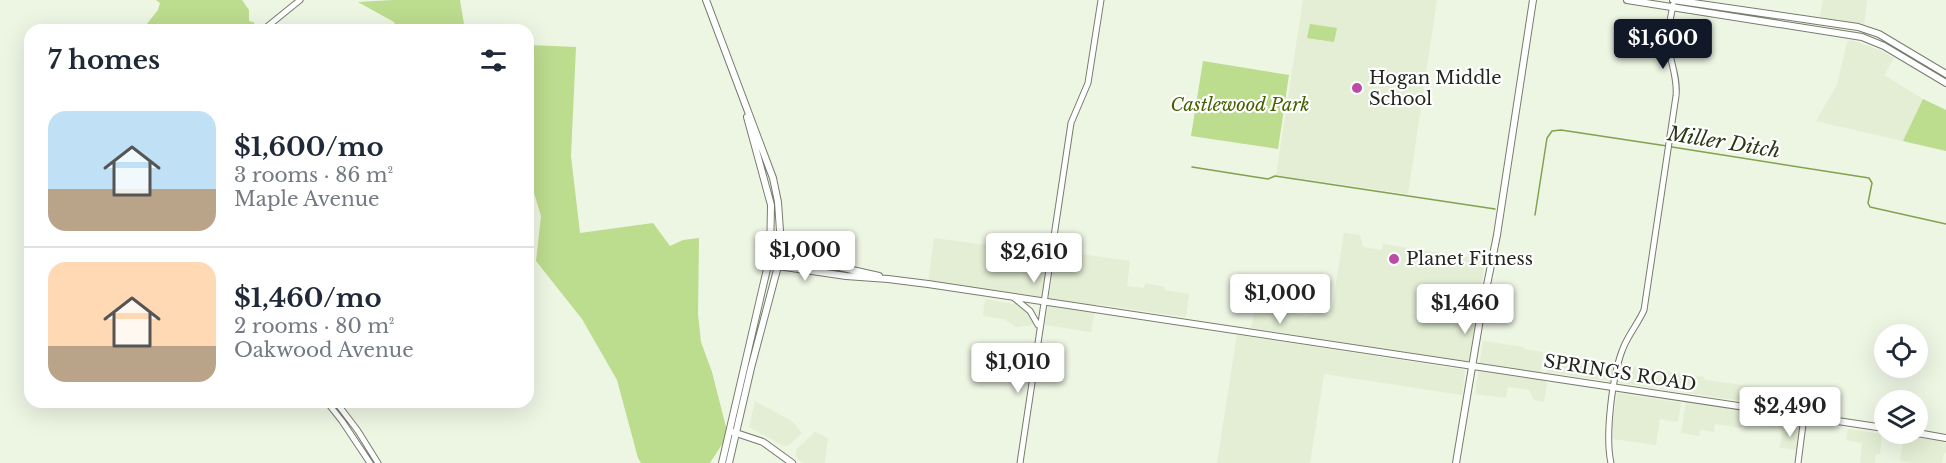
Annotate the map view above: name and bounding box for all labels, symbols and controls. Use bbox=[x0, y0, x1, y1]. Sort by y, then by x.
pin: $1,600 bbox=[1614, 19, 1712, 70]
text: $1,600 bbox=[1628, 26, 1698, 50]
text: 7 homes bbox=[48, 44, 160, 76]
icon: filters bbox=[477, 44, 510, 77]
place label: Hogan Middle School bbox=[1369, 67, 1501, 110]
marker: Hogan Middle School bbox=[1350, 81, 1364, 95]
park label: Castlewood Park bbox=[1170, 94, 1310, 116]
water label: Miller Ditch bbox=[1665, 121, 1782, 163]
text: $1,600/mo bbox=[234, 131, 384, 163]
icon: home bbox=[96, 135, 168, 207]
text: 3 rooms · 86 m² bbox=[234, 163, 393, 187]
text: Maple Avenue bbox=[234, 187, 380, 211]
pin: $1,000 bbox=[756, 231, 854, 282]
pin: $2,610 bbox=[985, 233, 1083, 284]
text: $1,000 bbox=[769, 238, 841, 262]
text: $2,610 bbox=[1000, 240, 1068, 264]
place label: Planet Fitness bbox=[1406, 248, 1533, 270]
marker: Planet Fitness bbox=[1387, 252, 1401, 266]
pin: $1,000 bbox=[1231, 274, 1329, 325]
text: $1,000 bbox=[1244, 281, 1316, 305]
text: $1,460/mo bbox=[234, 282, 382, 314]
pin: $1,460 bbox=[1416, 284, 1514, 335]
icon: home bbox=[96, 286, 168, 358]
text: $1,460 bbox=[1431, 291, 1499, 315]
text: 2 rooms · 80 m² bbox=[234, 314, 395, 338]
map controls bbox=[1874, 324, 1928, 444]
button: locate bbox=[1874, 324, 1928, 378]
text: Oakwood Avenue bbox=[234, 338, 414, 362]
pin: $1,010 bbox=[969, 343, 1067, 394]
text: $1,010 bbox=[985, 350, 1051, 374]
street label: SPRINGS ROAD bbox=[1542, 350, 1698, 396]
pin: $2,490 bbox=[1741, 387, 1839, 438]
button: layers bbox=[1874, 390, 1928, 444]
text: $2,490 bbox=[1754, 394, 1827, 418]

